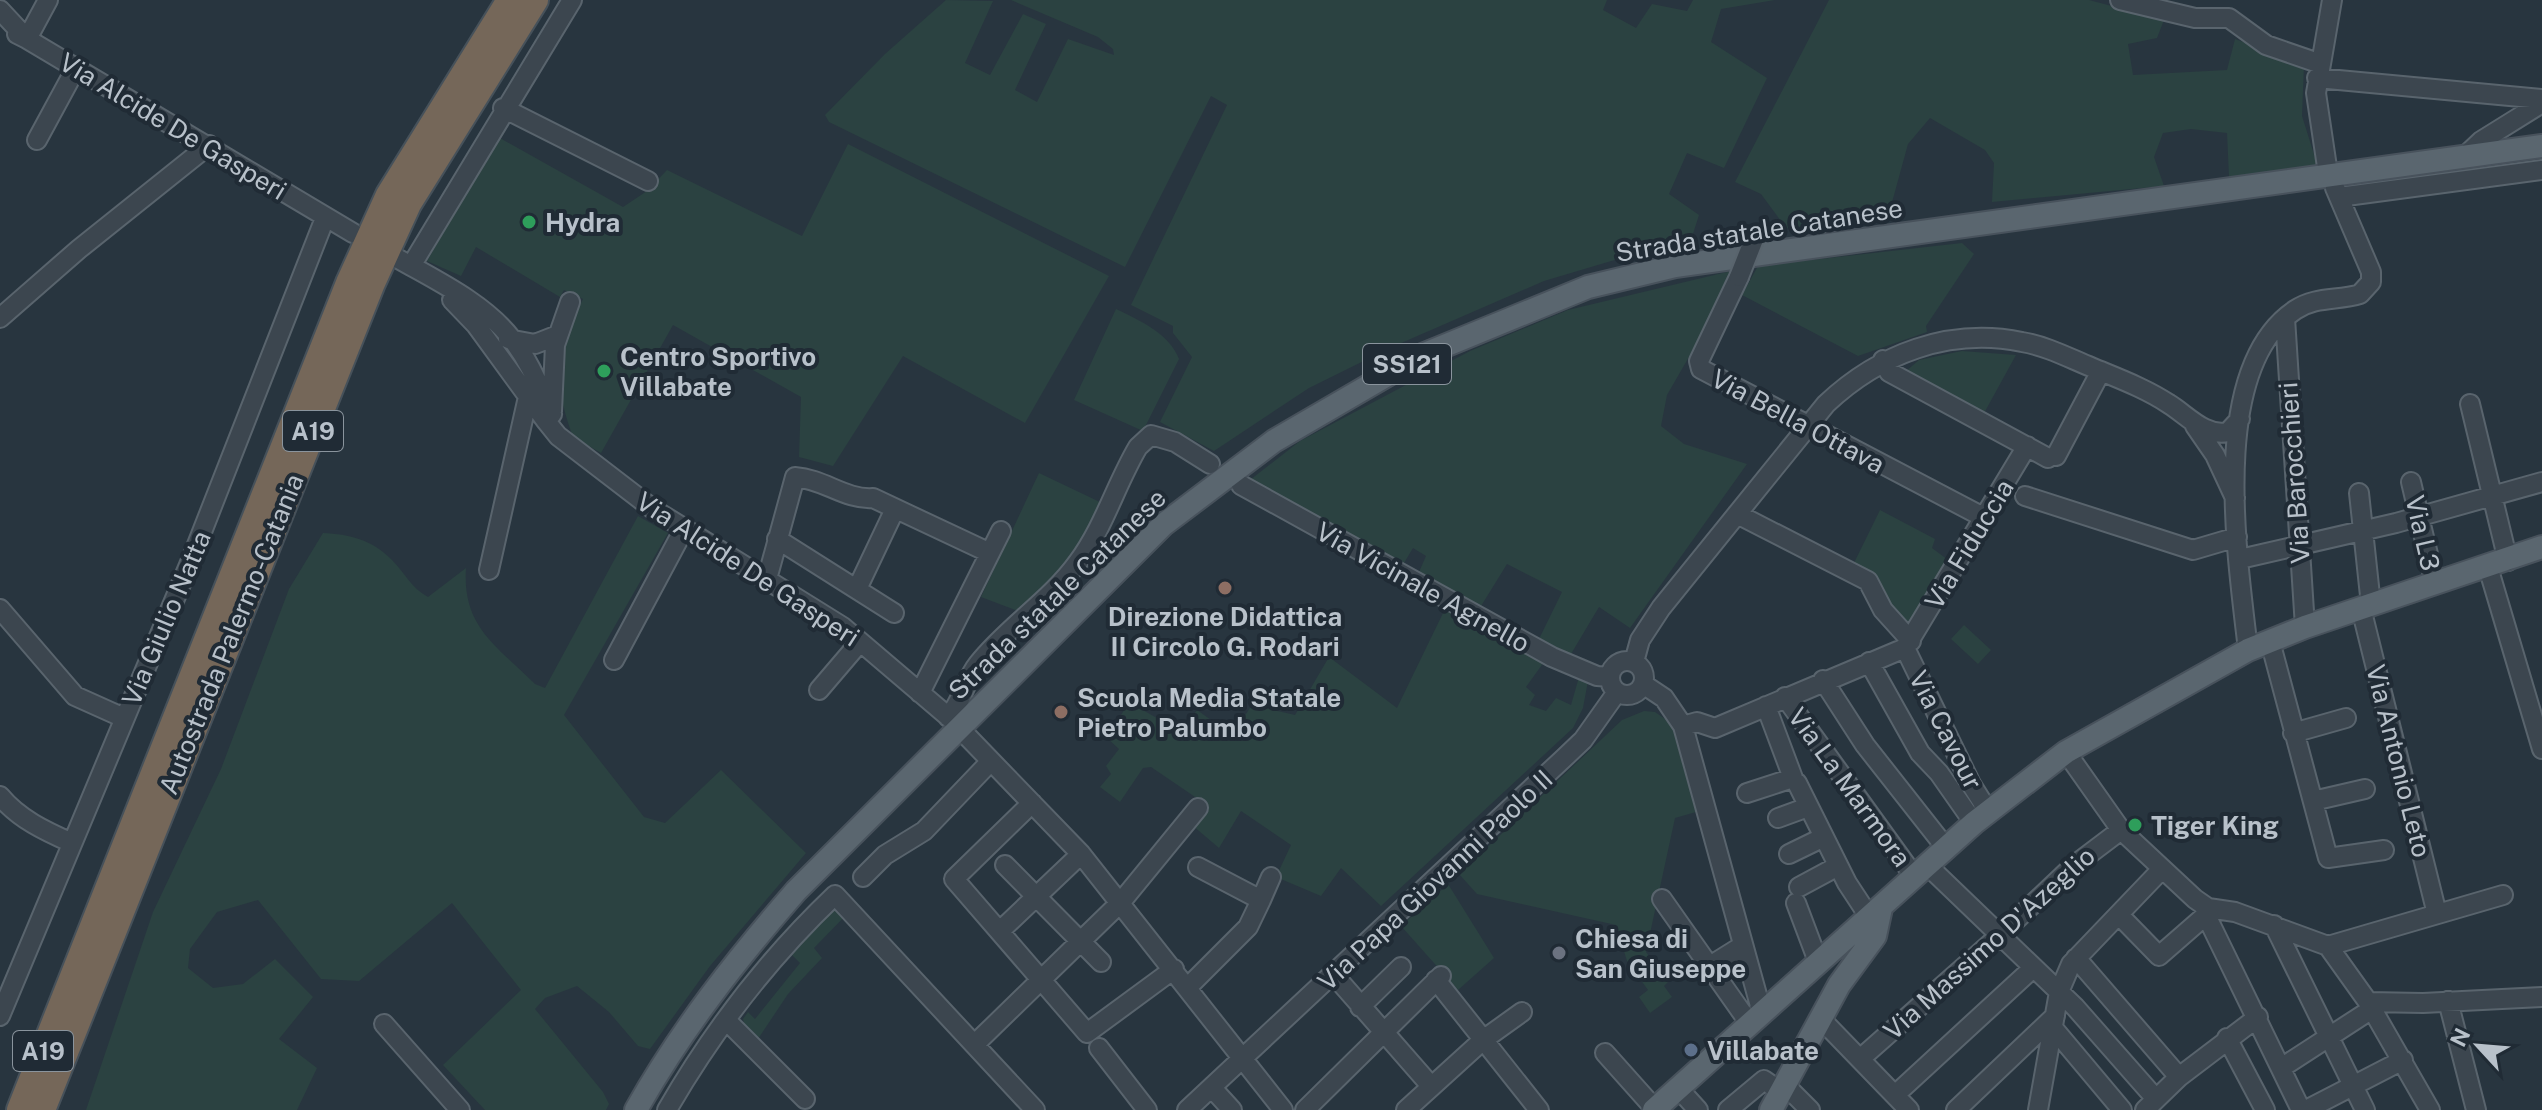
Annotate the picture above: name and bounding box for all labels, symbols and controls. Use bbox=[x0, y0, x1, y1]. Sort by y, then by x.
street label: Via Alcide De Gasperi bbox=[54, 46, 292, 206]
street label: Strada statale Catanese bbox=[1613, 192, 1905, 268]
place label: Hydra bbox=[545, 207, 620, 238]
marker: Hydra bbox=[520, 213, 538, 231]
place label: Centro Sportivo Villabate bbox=[620, 341, 816, 402]
road number: SS121 bbox=[1363, 344, 1451, 384]
marker: Centro Sportivo Villabate bbox=[595, 362, 613, 380]
street label: Via Bella Ottava bbox=[1706, 362, 1890, 480]
street label: Via Barocchieri bbox=[2272, 381, 2316, 565]
road number: A19 bbox=[283, 411, 343, 451]
street label: Autostrada Palermo-Catania bbox=[152, 469, 310, 799]
street label: Via Fiduccia bbox=[1918, 473, 2020, 615]
street label: Strada statale Catanese bbox=[942, 482, 1172, 706]
street label: Via Alcide De Gasperi bbox=[631, 485, 865, 653]
street label: Via L3 bbox=[2399, 492, 2447, 574]
street label: Via Vicinale Agnello bbox=[1311, 515, 1535, 659]
street label: Via Giulio Natta bbox=[115, 526, 217, 710]
marker: Direzione Didattica II Circolo G. Rodari bbox=[1216, 579, 1234, 597]
place label: Direzione Didattica II Circolo G. Rodari bbox=[1108, 601, 1342, 662]
street label: Via Antonio Leto bbox=[2360, 661, 2438, 861]
street label: Via Cavour bbox=[1903, 665, 1989, 795]
place label: Scuola Media Statale Pietro Palumbo bbox=[1077, 682, 1341, 743]
street label: Via La Marmora bbox=[1782, 702, 1918, 872]
marker: Scuola Media Statale Pietro Palumbo bbox=[1052, 703, 1070, 721]
street label: Via Papa Giovanni Paolo II bbox=[1311, 763, 1559, 997]
place label: Tiger King bbox=[2151, 810, 2279, 841]
marker: Tiger King bbox=[2126, 816, 2144, 834]
street label: Via Massimo D'Azeglio bbox=[1877, 840, 2101, 1046]
place label: Chiesa di San Giuseppe bbox=[1575, 923, 1746, 984]
marker: Chiesa di San Giuseppe bbox=[1550, 944, 1568, 962]
north arrow bbox=[2438, 1006, 2518, 1086]
text: N bbox=[2445, 1024, 2475, 1051]
road number: A19 bbox=[13, 1031, 73, 1071]
place label: Villabate bbox=[1707, 1035, 1819, 1066]
marker: Villabate bbox=[1682, 1041, 1700, 1059]

